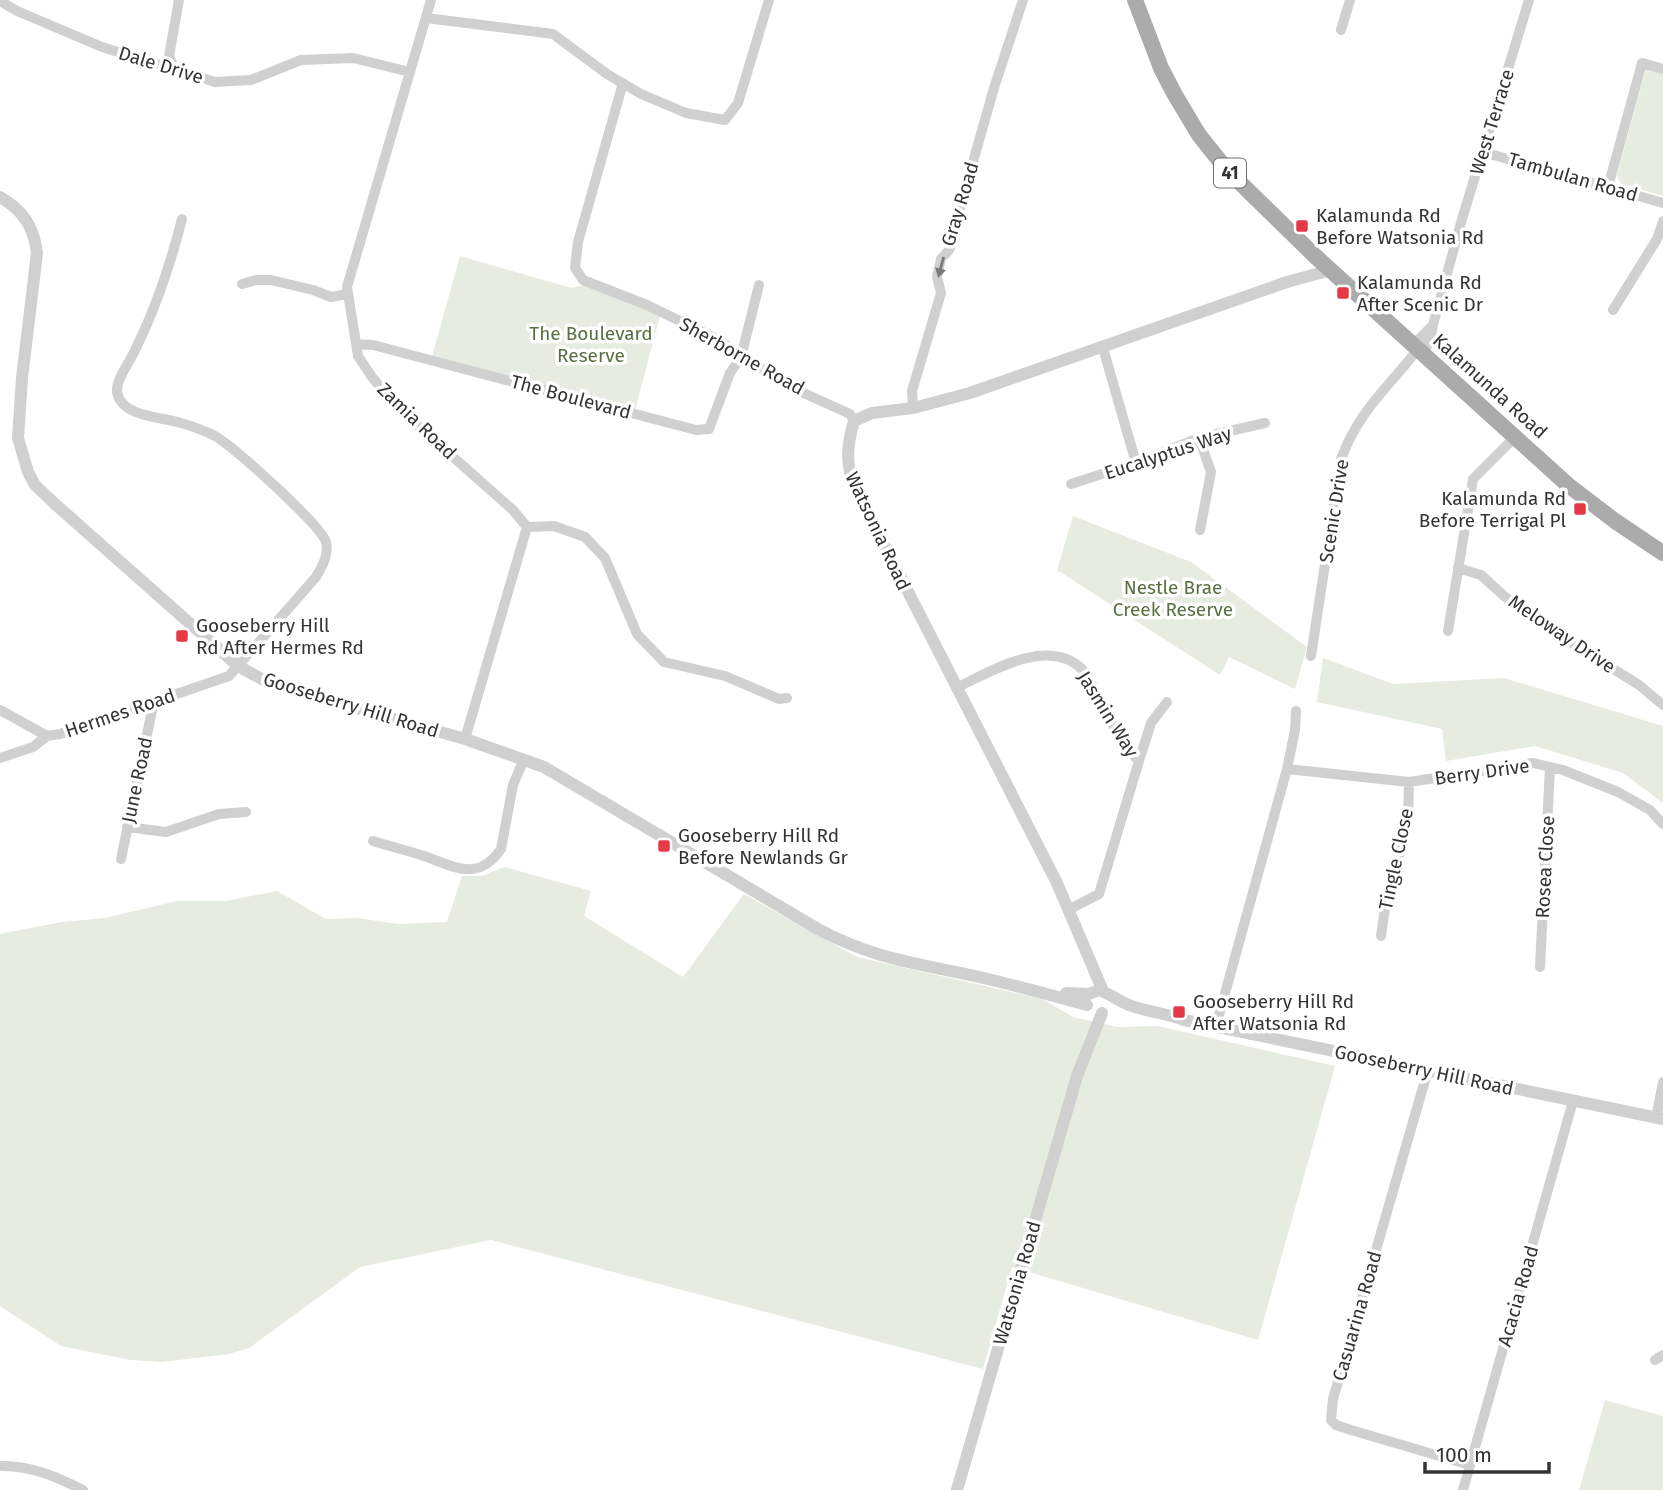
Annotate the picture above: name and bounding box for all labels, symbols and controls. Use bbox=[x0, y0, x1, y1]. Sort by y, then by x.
street label: Dale Drive bbox=[116, 41, 206, 89]
street label: West Terrace bbox=[1465, 66, 1519, 178]
street label: Tambulan Road bbox=[1506, 148, 1640, 206]
road number: 41 bbox=[1214, 158, 1246, 188]
street label: Gray Road bbox=[936, 159, 984, 249]
place label: Kalamunda Rd Before Watsonia Rd bbox=[1316, 204, 1484, 249]
marker: Kalamunda Rd Before Watsonia Rd bbox=[1294, 218, 1310, 234]
one-way arrow bbox=[935, 256, 946, 278]
place label: Kalamunda Rd After Scenic Dr bbox=[1357, 271, 1484, 316]
marker: Kalamunda Rd After Scenic Dr bbox=[1335, 285, 1351, 301]
street label: Sherborne Road bbox=[676, 312, 808, 400]
park label: The Boulevard Reserve bbox=[529, 322, 653, 367]
street label: Kalamunda Road bbox=[1428, 329, 1552, 443]
street label: The Boulevard bbox=[508, 370, 634, 424]
street label: Zamia Road bbox=[373, 378, 461, 464]
street label: Eucalyptus Way bbox=[1102, 421, 1235, 484]
street label: Scenic Drive bbox=[1314, 458, 1354, 564]
street label: Watsonia Road bbox=[841, 468, 915, 594]
place label: Kalamunda Rd Before Terrigal Pl bbox=[1419, 487, 1566, 532]
marker: Kalamunda Rd Before Terrigal Pl bbox=[1572, 501, 1588, 517]
park label: Nestle Brae Creek Reserve bbox=[1113, 576, 1233, 621]
street label: Meloway Drive bbox=[1504, 590, 1620, 678]
place label: Gooseberry Hill Rd After Hermes Rd bbox=[196, 614, 364, 659]
marker: Gooseberry Hill Rd After Hermes Rd bbox=[174, 628, 190, 644]
street label: Gooseberry Hill Road bbox=[260, 667, 442, 743]
street label: Jasmin Way bbox=[1073, 667, 1144, 762]
street label: Hermes Road bbox=[62, 683, 178, 743]
street label: June Road bbox=[117, 735, 157, 825]
street label: Berry Drive bbox=[1433, 754, 1531, 790]
street label: Tingle Close bbox=[1374, 806, 1418, 912]
street label: Rosea Close bbox=[1531, 815, 1559, 919]
place label: Gooseberry Hill Rd Before Newlands Gr bbox=[678, 824, 848, 869]
marker: Gooseberry Hill Rd Before Newlands Gr bbox=[656, 838, 672, 854]
place label: Gooseberry Hill Rd After Watsonia Rd bbox=[1193, 990, 1354, 1035]
marker: Gooseberry Hill Rd After Watsonia Rd bbox=[1171, 1004, 1187, 1020]
street label: Gooseberry Hill Road bbox=[1332, 1040, 1516, 1100]
street label: Watsonia Road bbox=[988, 1218, 1046, 1348]
street label: Acacia Road bbox=[1493, 1243, 1543, 1349]
street label: Casuarina Road bbox=[1327, 1248, 1387, 1384]
scale bar bbox=[1425, 1430, 1549, 1474]
text: 100 m bbox=[1436, 1442, 1492, 1468]

